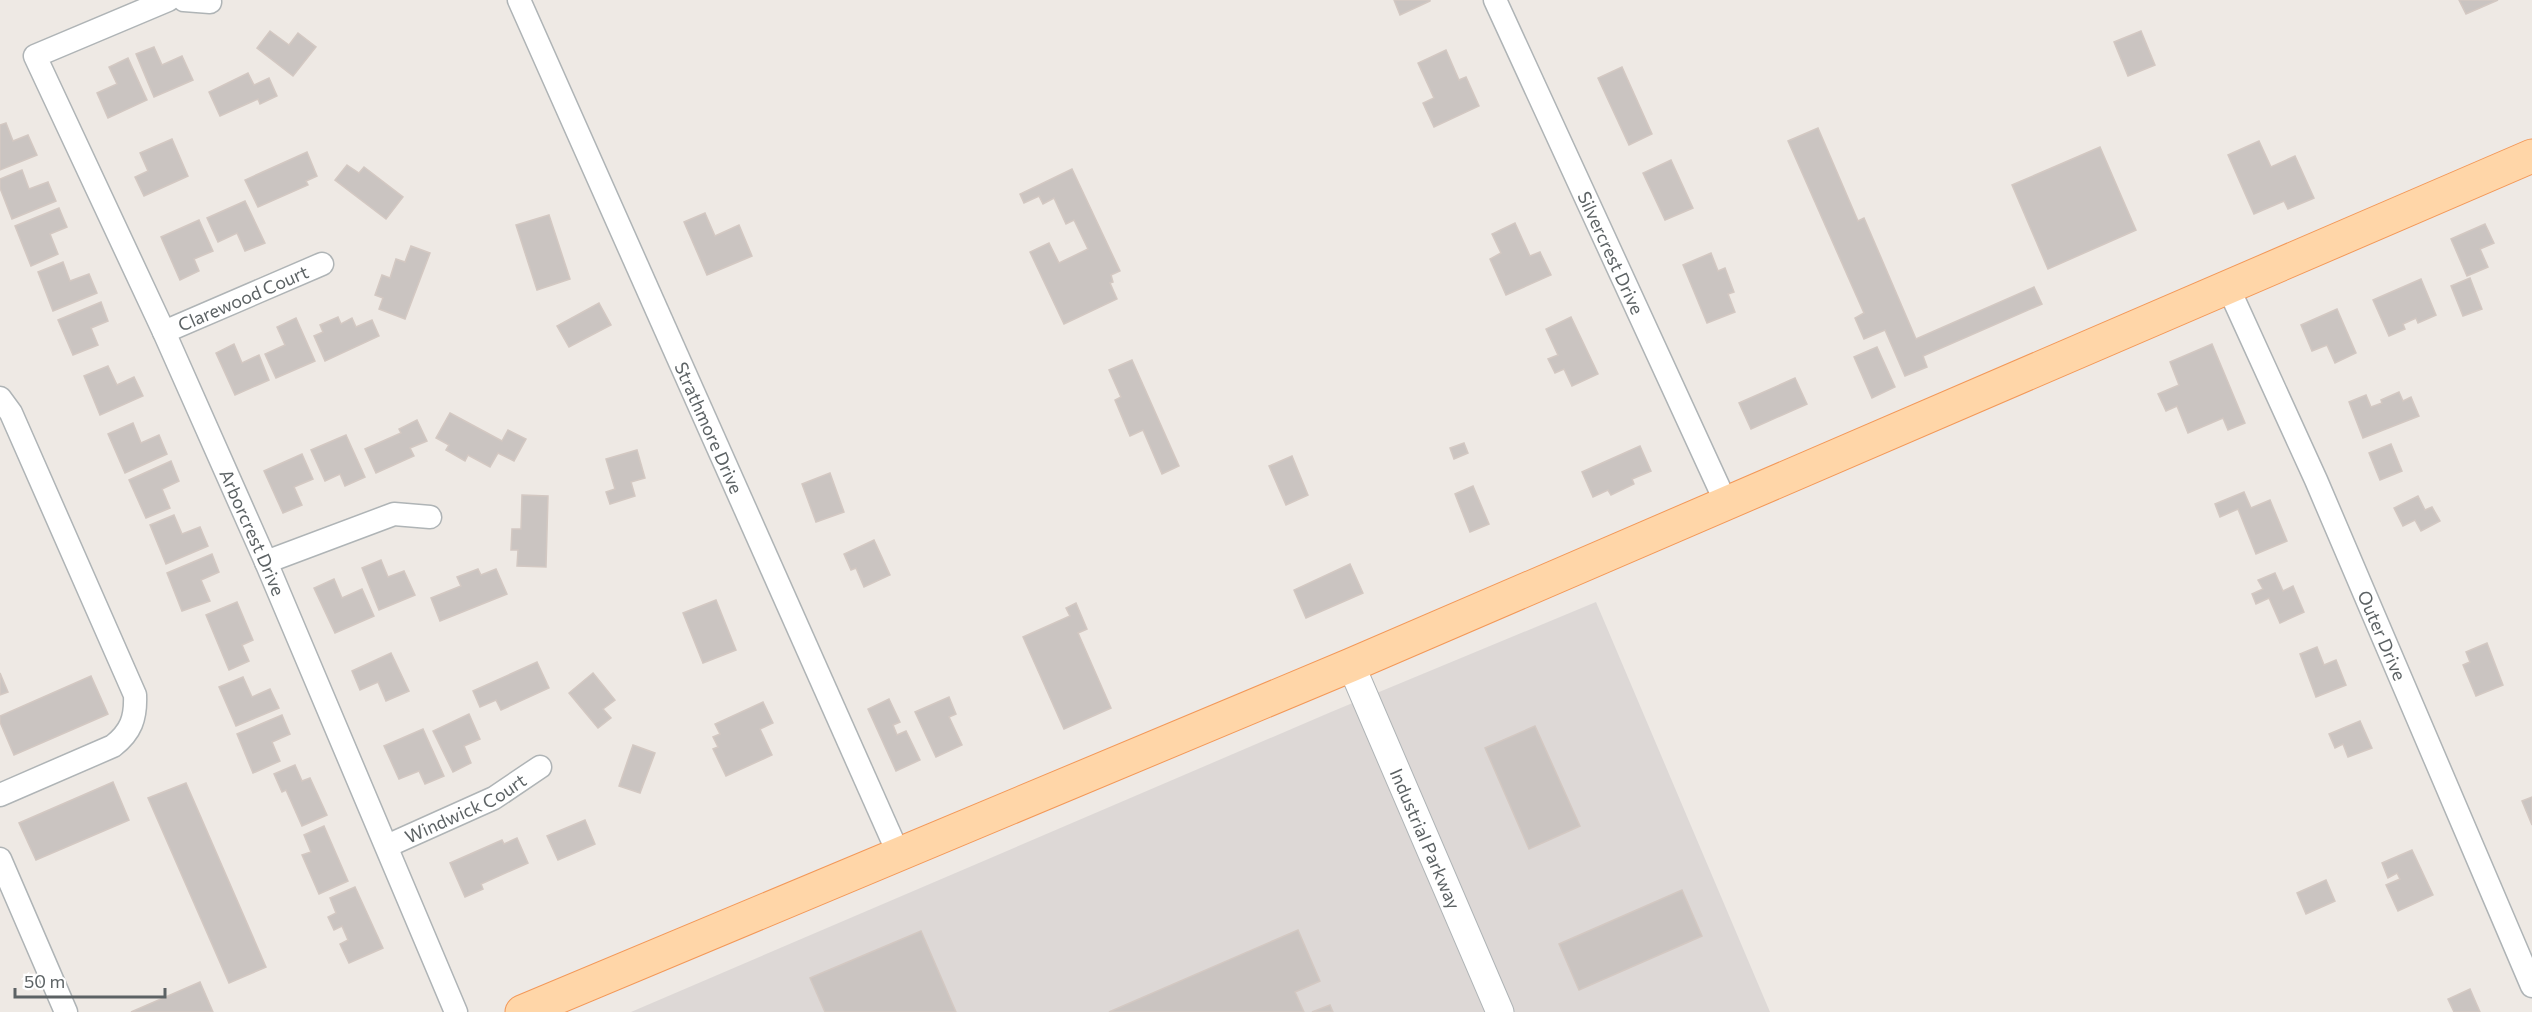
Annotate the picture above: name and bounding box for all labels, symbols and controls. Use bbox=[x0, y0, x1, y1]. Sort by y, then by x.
street label: Silvercrest Drive bbox=[1573, 188, 1649, 318]
street label: Clarewood Court bbox=[174, 260, 312, 336]
street label: Strathmore Drive bbox=[670, 358, 748, 497]
street label: Arborcrest Drive bbox=[215, 466, 290, 599]
street label: Outer Drive bbox=[2353, 587, 2411, 684]
street label: Industrial Parkway bbox=[1386, 765, 1465, 912]
street label: Windwick Court bbox=[401, 769, 530, 848]
scale bar bbox=[15, 961, 165, 999]
text: 50 m bbox=[24, 970, 65, 992]

